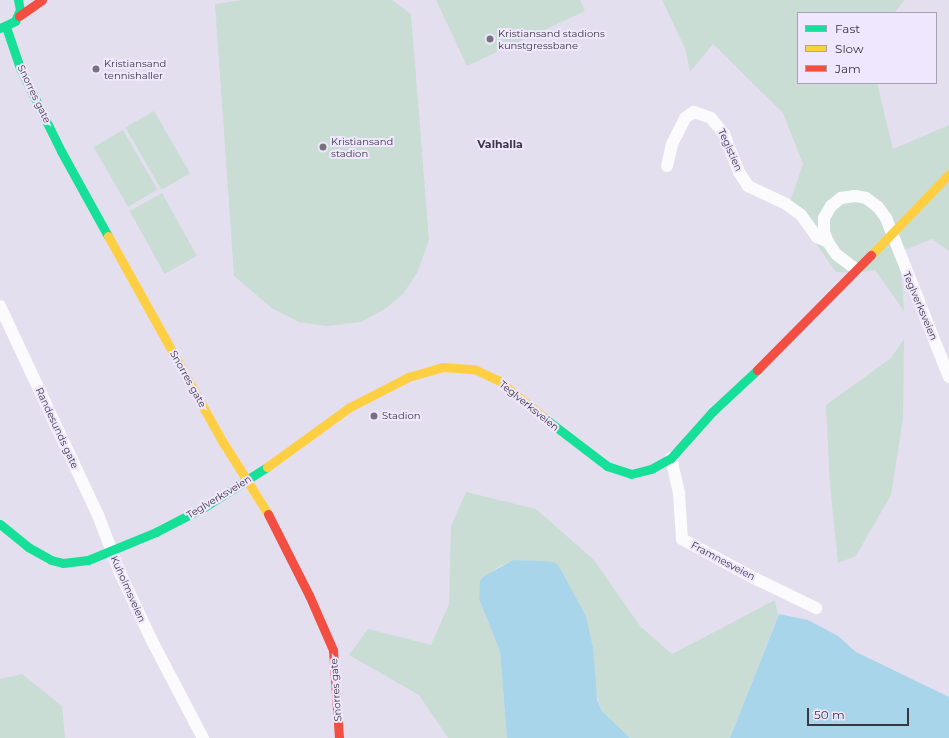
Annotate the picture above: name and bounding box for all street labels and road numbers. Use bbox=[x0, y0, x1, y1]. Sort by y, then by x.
street label: Snorres gate bbox=[15, 63, 53, 125]
street label: Teglstien bbox=[715, 127, 745, 173]
street label: Teglverksveien bbox=[900, 270, 940, 342]
street label: Snorres gate bbox=[167, 348, 209, 410]
street label: Teglverksveien bbox=[497, 378, 561, 434]
street label: Randesunds gate bbox=[33, 386, 81, 470]
street label: Teglverksveien bbox=[184, 473, 254, 521]
street label: Framnesveien bbox=[689, 539, 757, 583]
street label: Kuholmsveien bbox=[108, 554, 148, 624]
street label: Snorres gate bbox=[328, 658, 344, 722]

